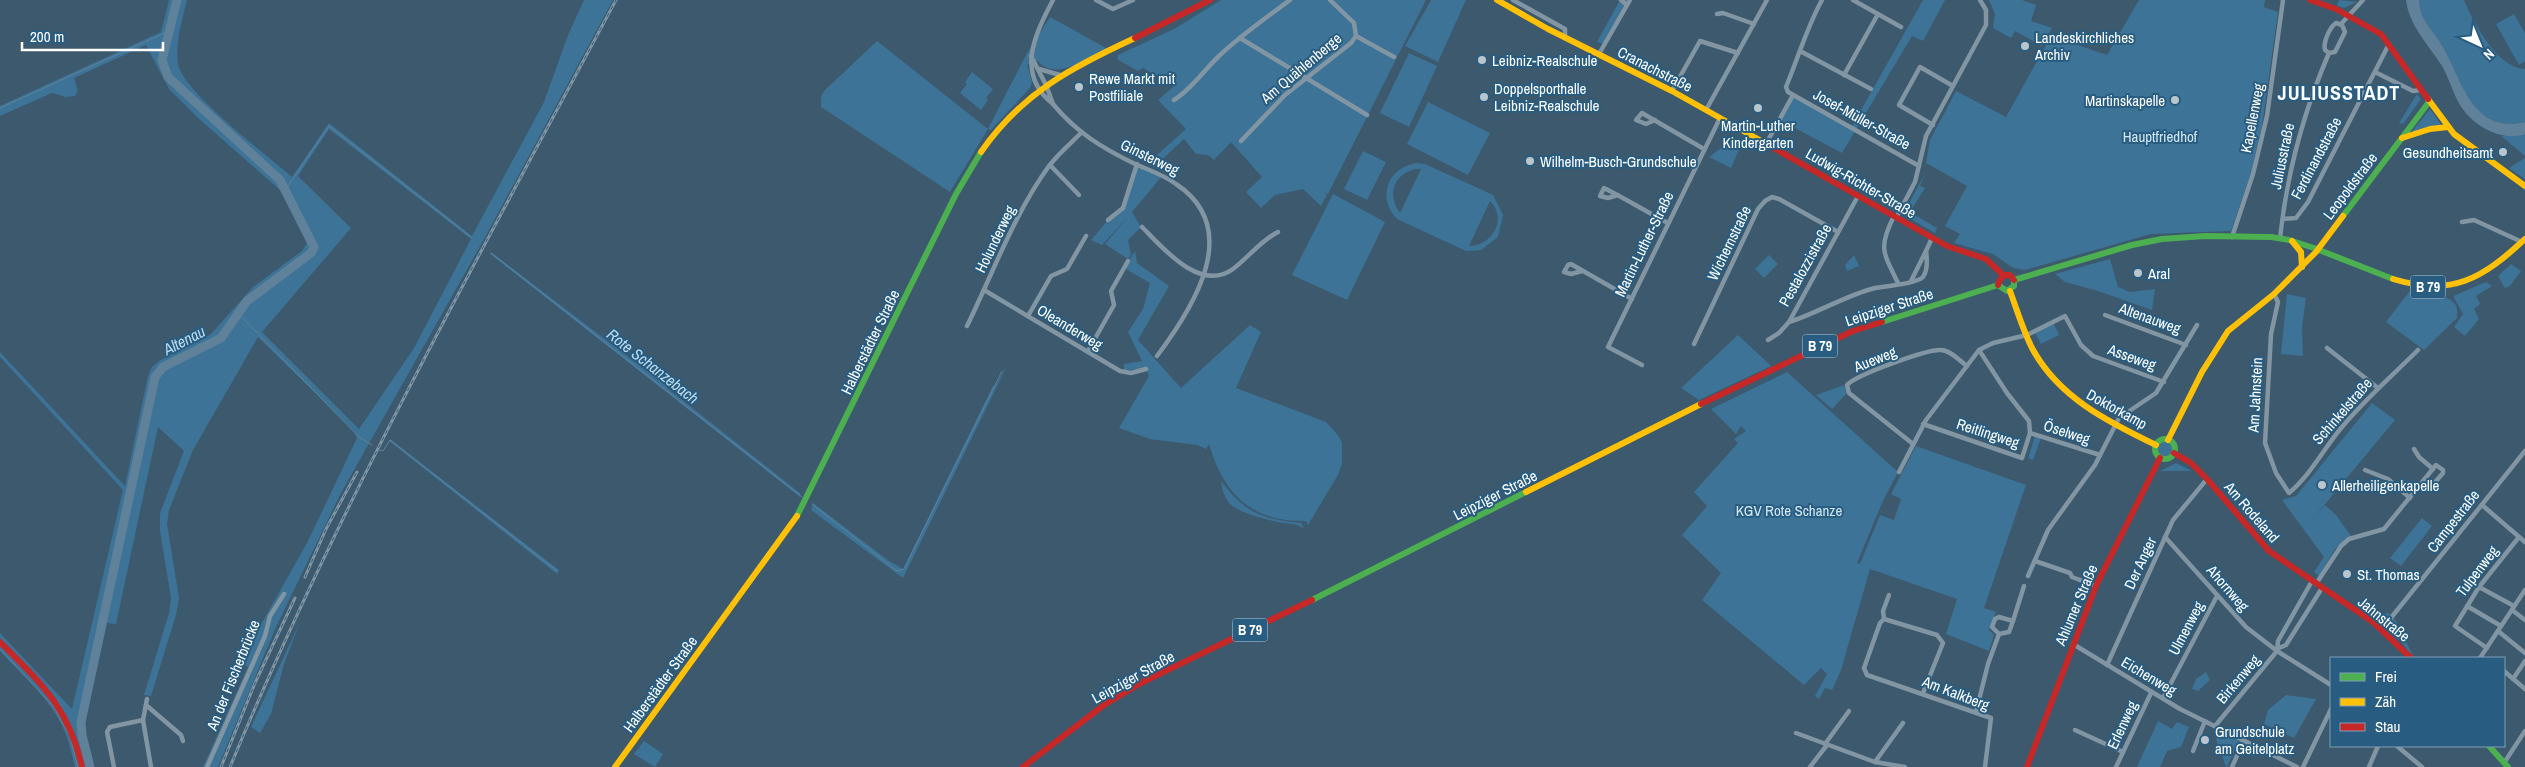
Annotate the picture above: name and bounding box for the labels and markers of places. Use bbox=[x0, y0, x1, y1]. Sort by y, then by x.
place label: Landeskirchliches Archiv bbox=[2034, 27, 2134, 65]
marker: Landeskirchliches Archiv bbox=[2019, 40, 2031, 52]
place label: Leibniz-Realschule bbox=[1492, 50, 1597, 71]
marker: Leibniz-Realschule bbox=[1476, 54, 1488, 66]
place label: Rewe Markt mit Postfiliale bbox=[1089, 68, 1176, 106]
place label: Doppelsporthalle Leibniz-Realschule bbox=[1494, 78, 1599, 116]
marker: Rewe Markt mit Postfiliale bbox=[1073, 81, 1085, 93]
place label: Martinskapelle bbox=[2085, 90, 2165, 111]
marker: Doppelsporthalle Leibniz-Realschule bbox=[1478, 91, 1490, 103]
marker: Martinskapelle bbox=[2169, 94, 2181, 106]
marker: Martin-Luther Kindergarten bbox=[1752, 102, 1764, 114]
place label: Martin-Luther Kindergarten bbox=[1721, 115, 1795, 153]
place label: Gesundheitsamt bbox=[2403, 142, 2494, 163]
marker: Gesundheitsamt bbox=[2497, 146, 2509, 158]
place label: Wilhelm-Busch-Grundschule bbox=[1540, 151, 1697, 172]
marker: Wilhelm-Busch-Grundschule bbox=[1524, 155, 1536, 167]
place label: Aral bbox=[2147, 263, 2170, 284]
marker: Aral bbox=[2132, 267, 2144, 279]
place label: Allerheiligenkapelle bbox=[2331, 475, 2440, 496]
marker: Allerheiligenkapelle bbox=[2316, 479, 2328, 491]
place label: St. Thomas bbox=[2357, 564, 2420, 585]
marker: St. Thomas bbox=[2341, 568, 2353, 580]
place label: Grundschule am Geitelplatz bbox=[2215, 721, 2294, 759]
marker: Grundschule am Geitelplatz bbox=[2199, 734, 2211, 746]

